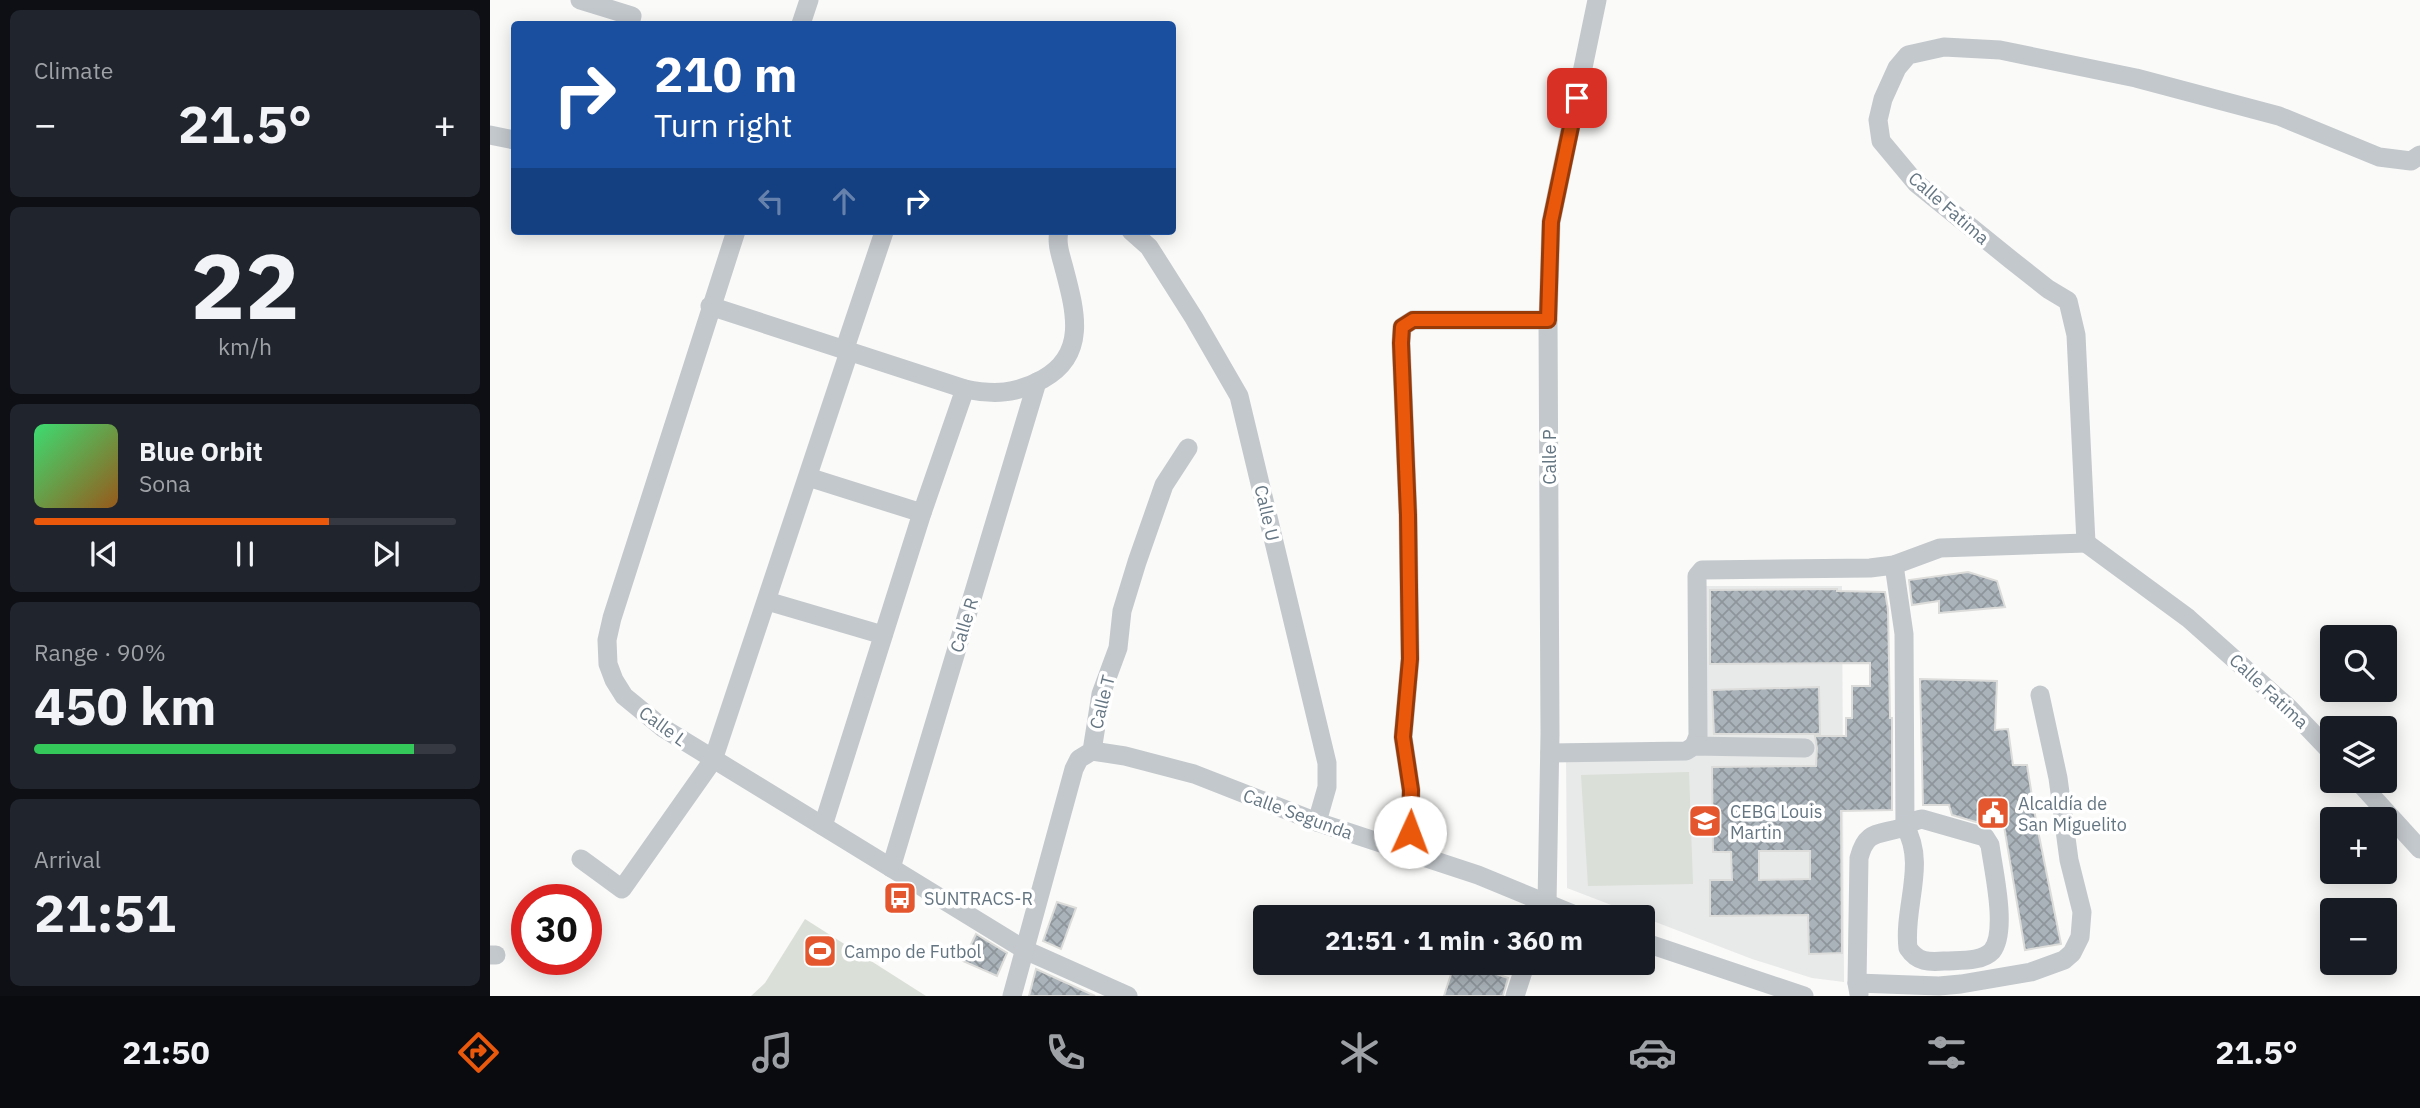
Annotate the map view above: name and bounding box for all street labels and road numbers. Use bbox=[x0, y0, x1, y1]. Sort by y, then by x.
street label: Calle Fatima bbox=[1904, 167, 1994, 250]
street label: Calle P bbox=[1538, 429, 1561, 485]
street label: Calle U bbox=[1249, 483, 1285, 543]
street label: Calle R bbox=[945, 595, 983, 655]
street label: Calle Fatima bbox=[2225, 649, 2314, 734]
street label: Calle T bbox=[1084, 673, 1120, 731]
street label: Calle L bbox=[635, 701, 691, 751]
street label: Calle Segunda bbox=[1240, 784, 1356, 845]

